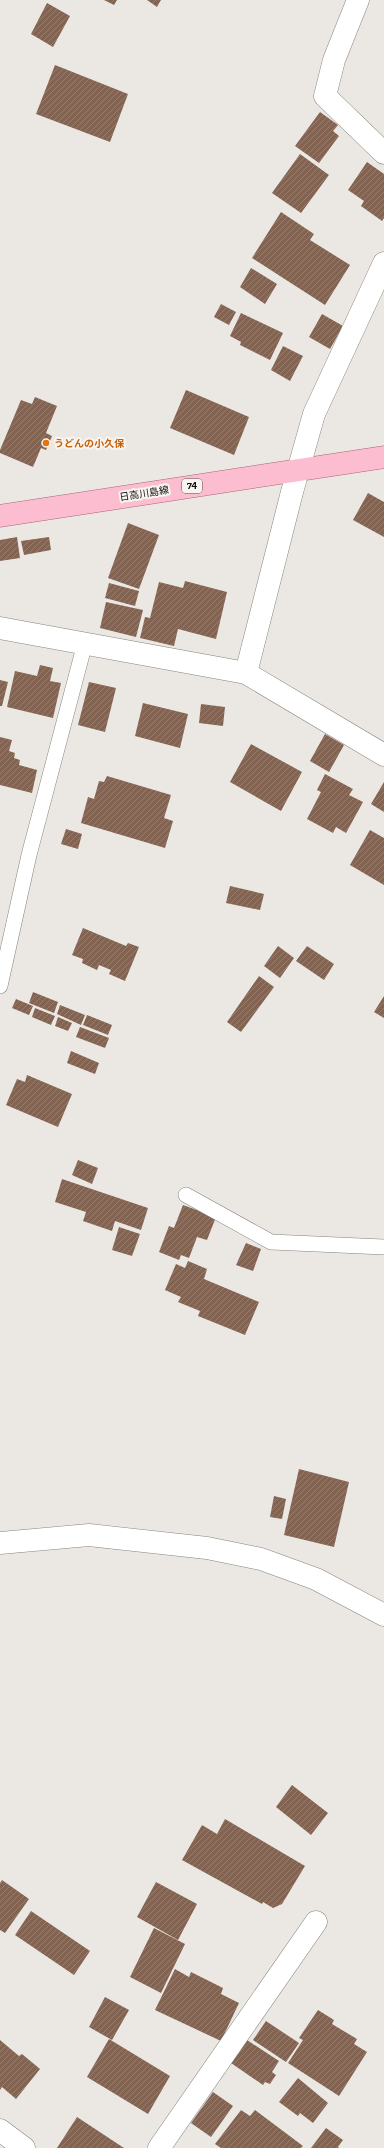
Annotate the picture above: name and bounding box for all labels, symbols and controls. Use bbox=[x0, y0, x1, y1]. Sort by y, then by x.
marker: うどんの小久保 bbox=[41, 438, 51, 448]
place label: うどんの小久保 bbox=[54, 438, 125, 450]
road number: 74 bbox=[182, 479, 202, 493]
street label: 日高川島線 bbox=[119, 484, 170, 504]

